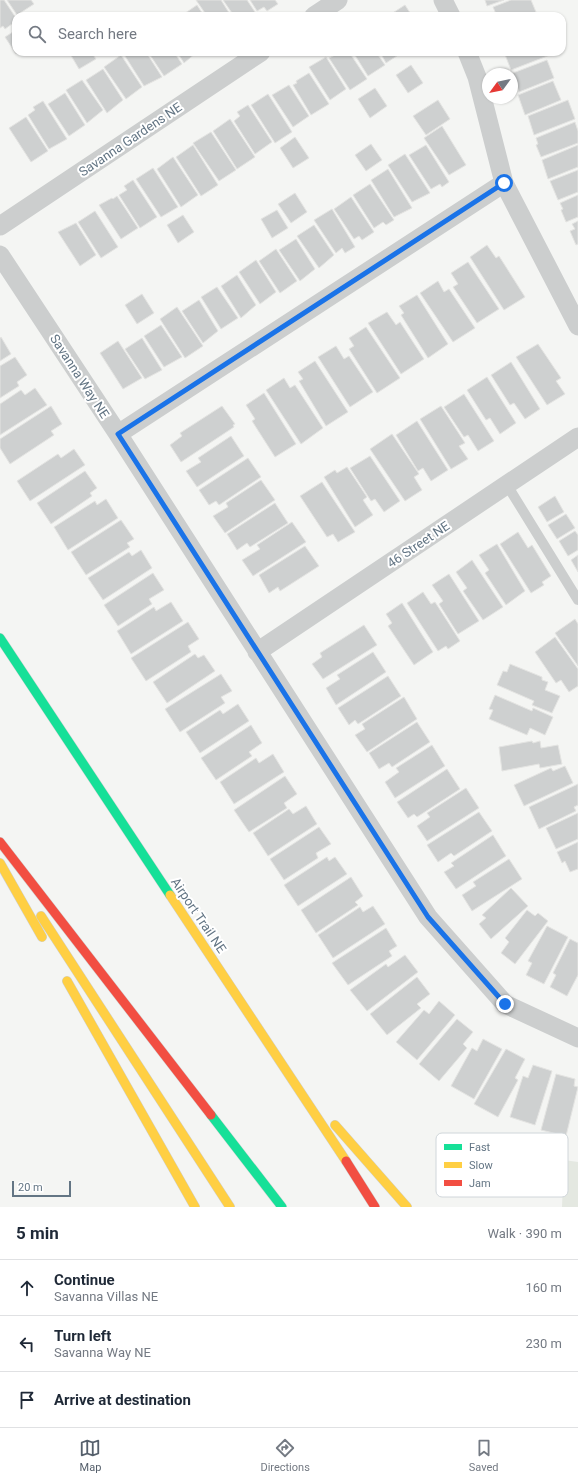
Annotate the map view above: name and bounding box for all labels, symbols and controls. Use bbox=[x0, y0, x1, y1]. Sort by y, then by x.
search box bbox=[12, 12, 566, 56]
icon: search bbox=[26, 23, 48, 45]
text: Search here bbox=[58, 25, 137, 43]
north arrow bbox=[482, 68, 518, 104]
street label: Savanna Gardens NE bbox=[76, 99, 185, 179]
route start bbox=[495, 174, 513, 192]
street label: Savanna Way NE bbox=[47, 332, 112, 421]
street label: 46 Street NE bbox=[384, 518, 452, 571]
street label: Airport Trail NE bbox=[168, 875, 229, 956]
route end bbox=[496, 995, 514, 1013]
legend bbox=[436, 1133, 568, 1197]
text: Fast bbox=[469, 1141, 491, 1154]
text: Slow bbox=[469, 1159, 493, 1172]
text: Jam bbox=[469, 1177, 491, 1190]
scale bar bbox=[12, 1179, 71, 1198]
text: 20 m bbox=[18, 1181, 43, 1194]
text: 5 min bbox=[16, 1223, 59, 1243]
text: Walk · 390 m bbox=[487, 1226, 562, 1241]
text: Continue bbox=[54, 1271, 115, 1289]
icon: ahead bbox=[16, 1277, 38, 1299]
text: 160 m bbox=[525, 1280, 562, 1295]
text: Savanna Villas NE bbox=[54, 1289, 158, 1304]
text: Turn left bbox=[54, 1327, 111, 1345]
icon: left bbox=[16, 1333, 38, 1355]
text: 230 m bbox=[525, 1336, 562, 1351]
text: Savanna Way NE bbox=[54, 1345, 151, 1360]
icon: arrive bbox=[16, 1389, 38, 1411]
text: Arrive at destination bbox=[54, 1391, 191, 1409]
tab: Map bbox=[79, 1437, 101, 1474]
tab: Directions bbox=[260, 1437, 310, 1474]
tab: Saved bbox=[469, 1437, 499, 1474]

